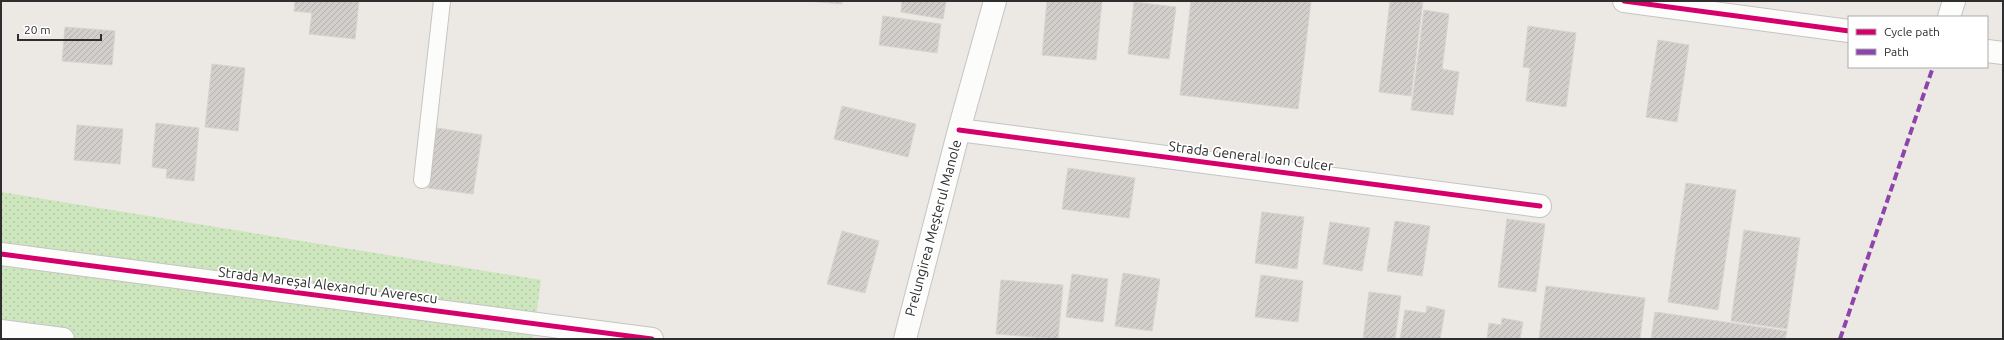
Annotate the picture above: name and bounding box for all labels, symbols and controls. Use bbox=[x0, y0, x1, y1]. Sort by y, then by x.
scale bar bbox=[18, 16, 101, 42]
legend bbox=[1848, 16, 1988, 68]
text: 20 m bbox=[24, 23, 51, 36]
text: Cycle path bbox=[1884, 25, 1940, 38]
text: Path bbox=[1884, 45, 1909, 58]
street label: Prelungirea Meșterul Manole bbox=[902, 138, 964, 318]
street label: Strada General Ioan Culcer bbox=[1168, 138, 1335, 174]
street label: Strada Mareșal Alexandru Averescu bbox=[217, 264, 439, 306]

